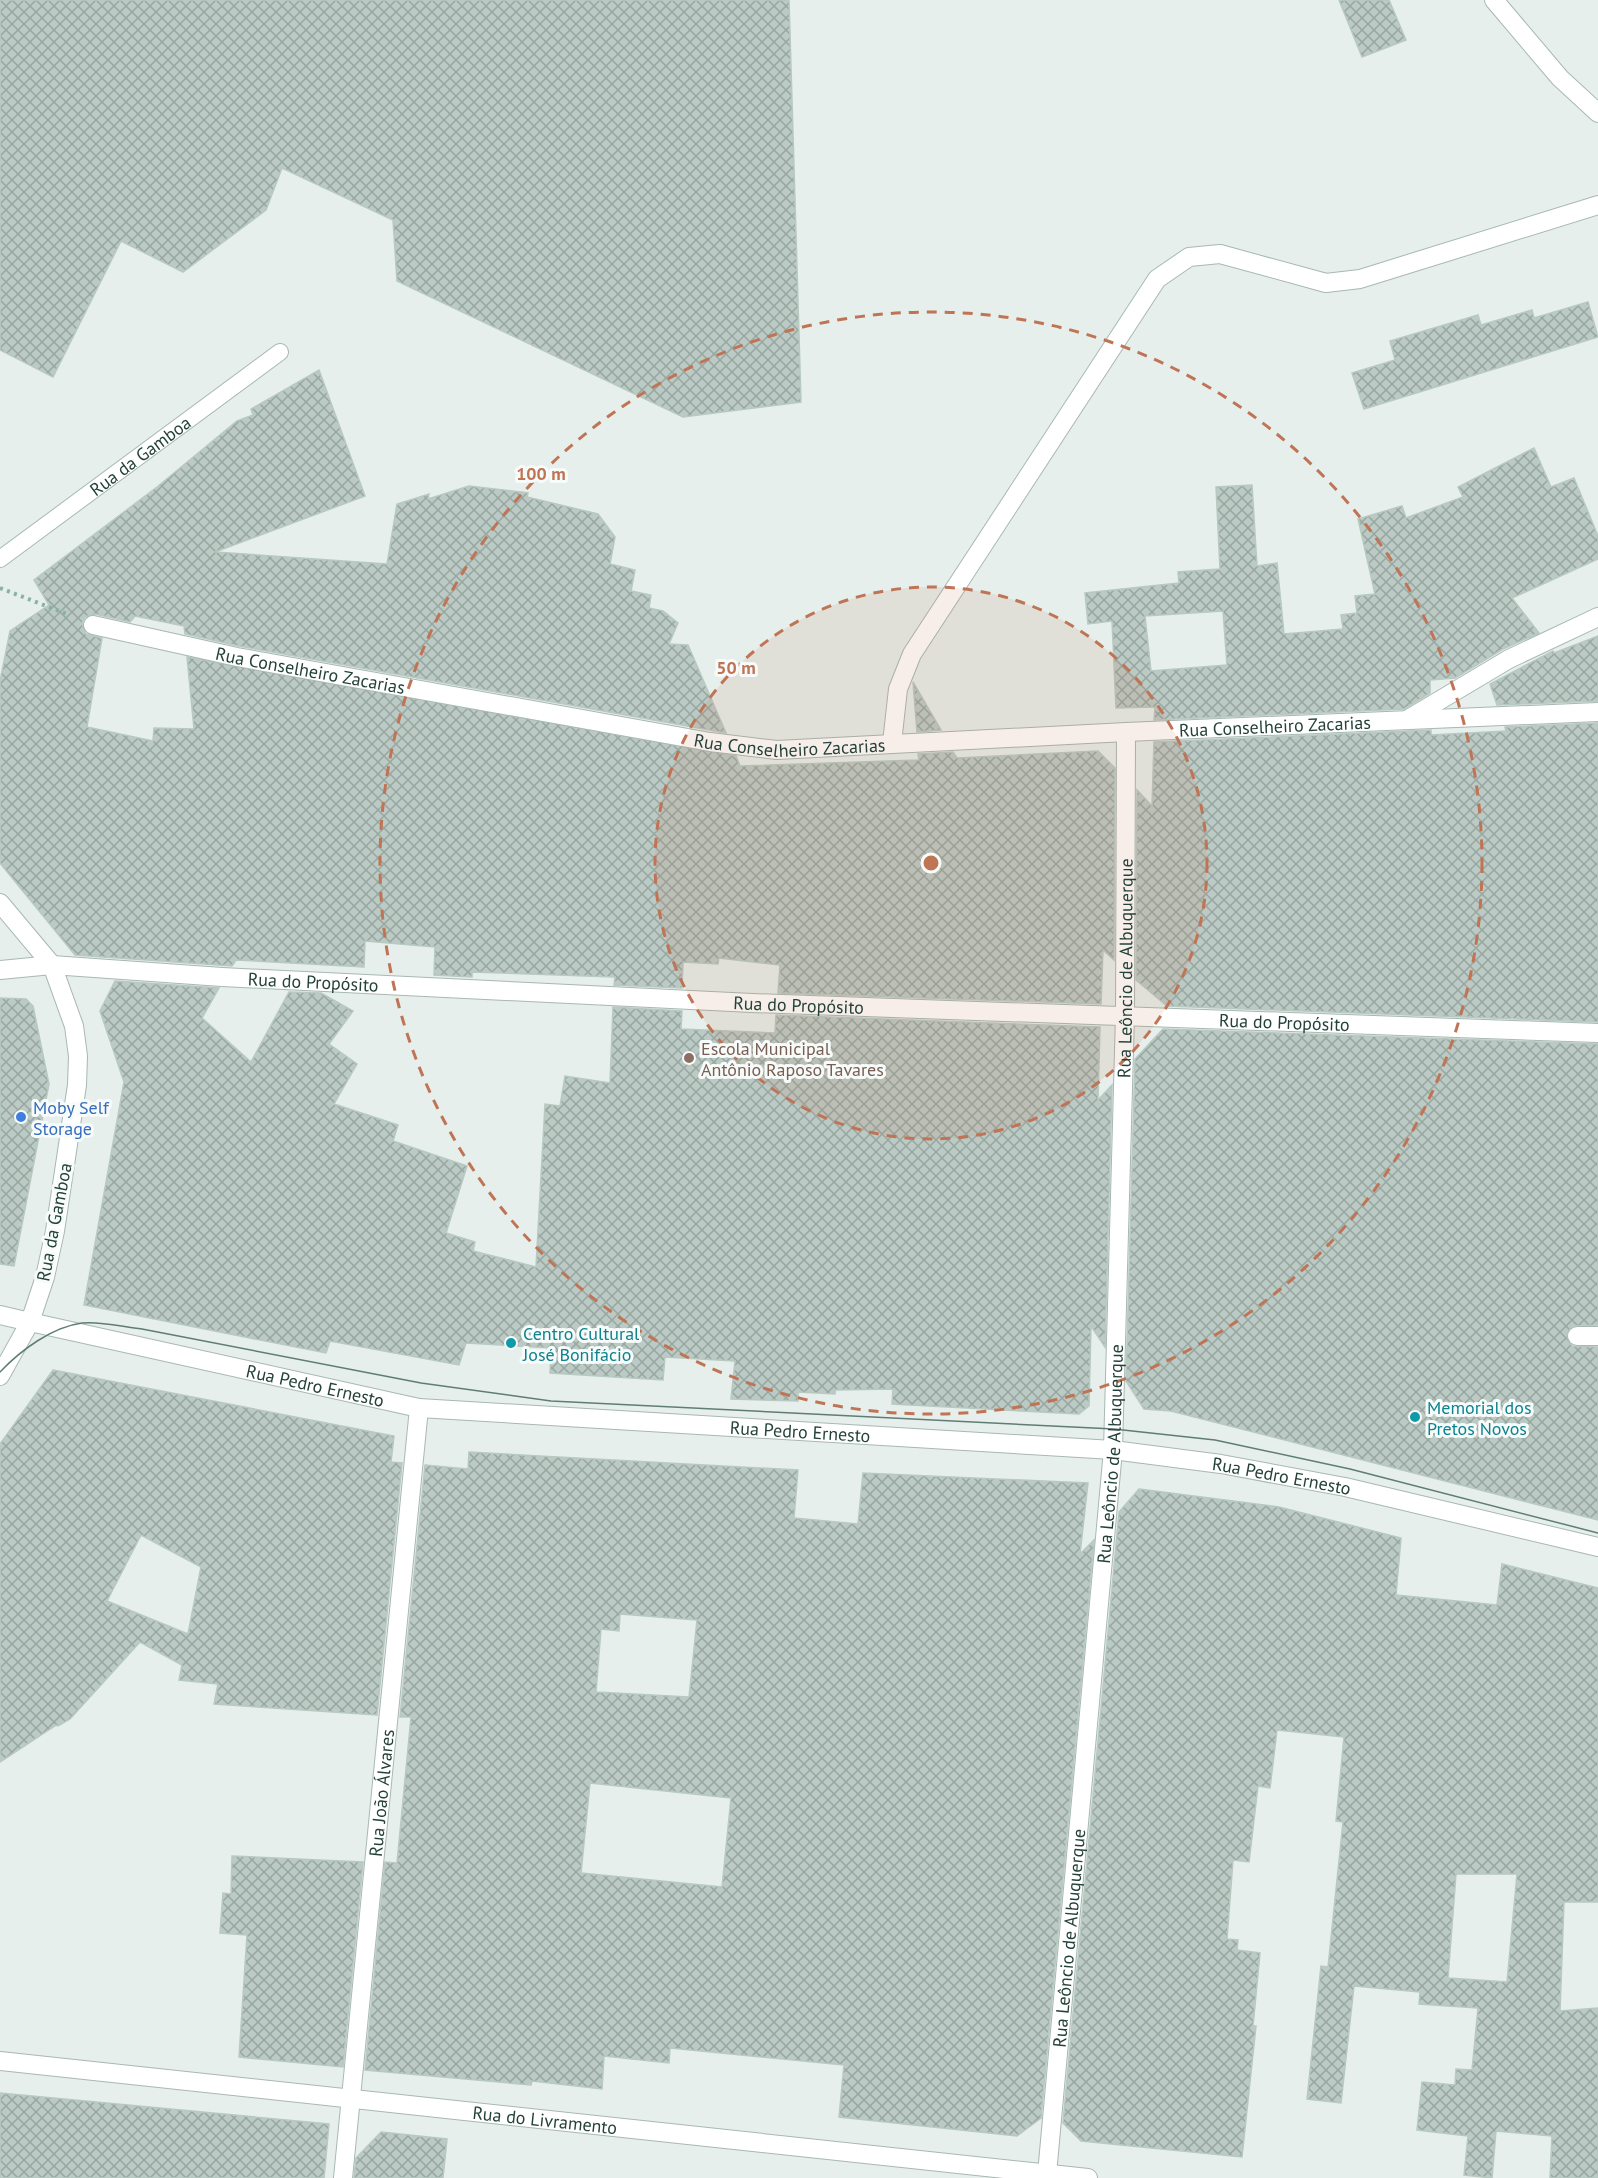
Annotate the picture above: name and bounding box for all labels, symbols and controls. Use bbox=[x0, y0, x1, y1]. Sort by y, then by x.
street label: Rua da Gamboa bbox=[85, 411, 195, 501]
text: 100 m bbox=[516, 462, 566, 485]
street label: Rua Conselheiro Zacarias bbox=[213, 641, 407, 698]
text: 50 m bbox=[716, 656, 756, 679]
street label: Rua Conselheiro Zacarias bbox=[1178, 710, 1371, 741]
street label: Rua Conselheiro Zacarias bbox=[692, 728, 886, 762]
centre of rings bbox=[921, 853, 941, 873]
street label: Rua Leôncio de Albuquerque bbox=[1112, 858, 1137, 1078]
street label: Rua do Propósito bbox=[247, 967, 379, 996]
street label: Rua do Propósito bbox=[733, 991, 864, 1018]
street label: Rua do Propósito bbox=[1219, 1008, 1350, 1036]
place label: Escola Municipal Antônio Raposo Tavares bbox=[701, 1037, 884, 1081]
marker: Escola Municipal Antônio Raposo Tavares bbox=[682, 1051, 696, 1065]
place label: Moby Self Storage bbox=[33, 1096, 110, 1140]
marker: Moby Self Storage bbox=[14, 1110, 28, 1124]
street label: Rua da Gamboa bbox=[31, 1161, 77, 1283]
place label: Centro Cultural José Bonifácio bbox=[522, 1322, 640, 1366]
marker: Centro Cultural José Bonifácio bbox=[504, 1336, 518, 1350]
street label: Rua Leôncio de Albuquerque bbox=[1091, 1344, 1127, 1564]
street label: Rua Pedro Ernesto bbox=[244, 1359, 387, 1412]
place label: Memorial dos Pretos Novos bbox=[1427, 1396, 1532, 1440]
marker: Memorial dos Pretos Novos bbox=[1408, 1410, 1422, 1424]
street label: Rua Pedro Ernesto bbox=[729, 1415, 871, 1447]
street label: Rua Pedro Ernesto bbox=[1211, 1451, 1353, 1500]
street label: Rua João Álvares bbox=[363, 1728, 399, 1858]
street label: Rua Leôncio de Albuquerque bbox=[1047, 1828, 1090, 2048]
street label: Rua do Livramento bbox=[471, 2100, 618, 2139]

